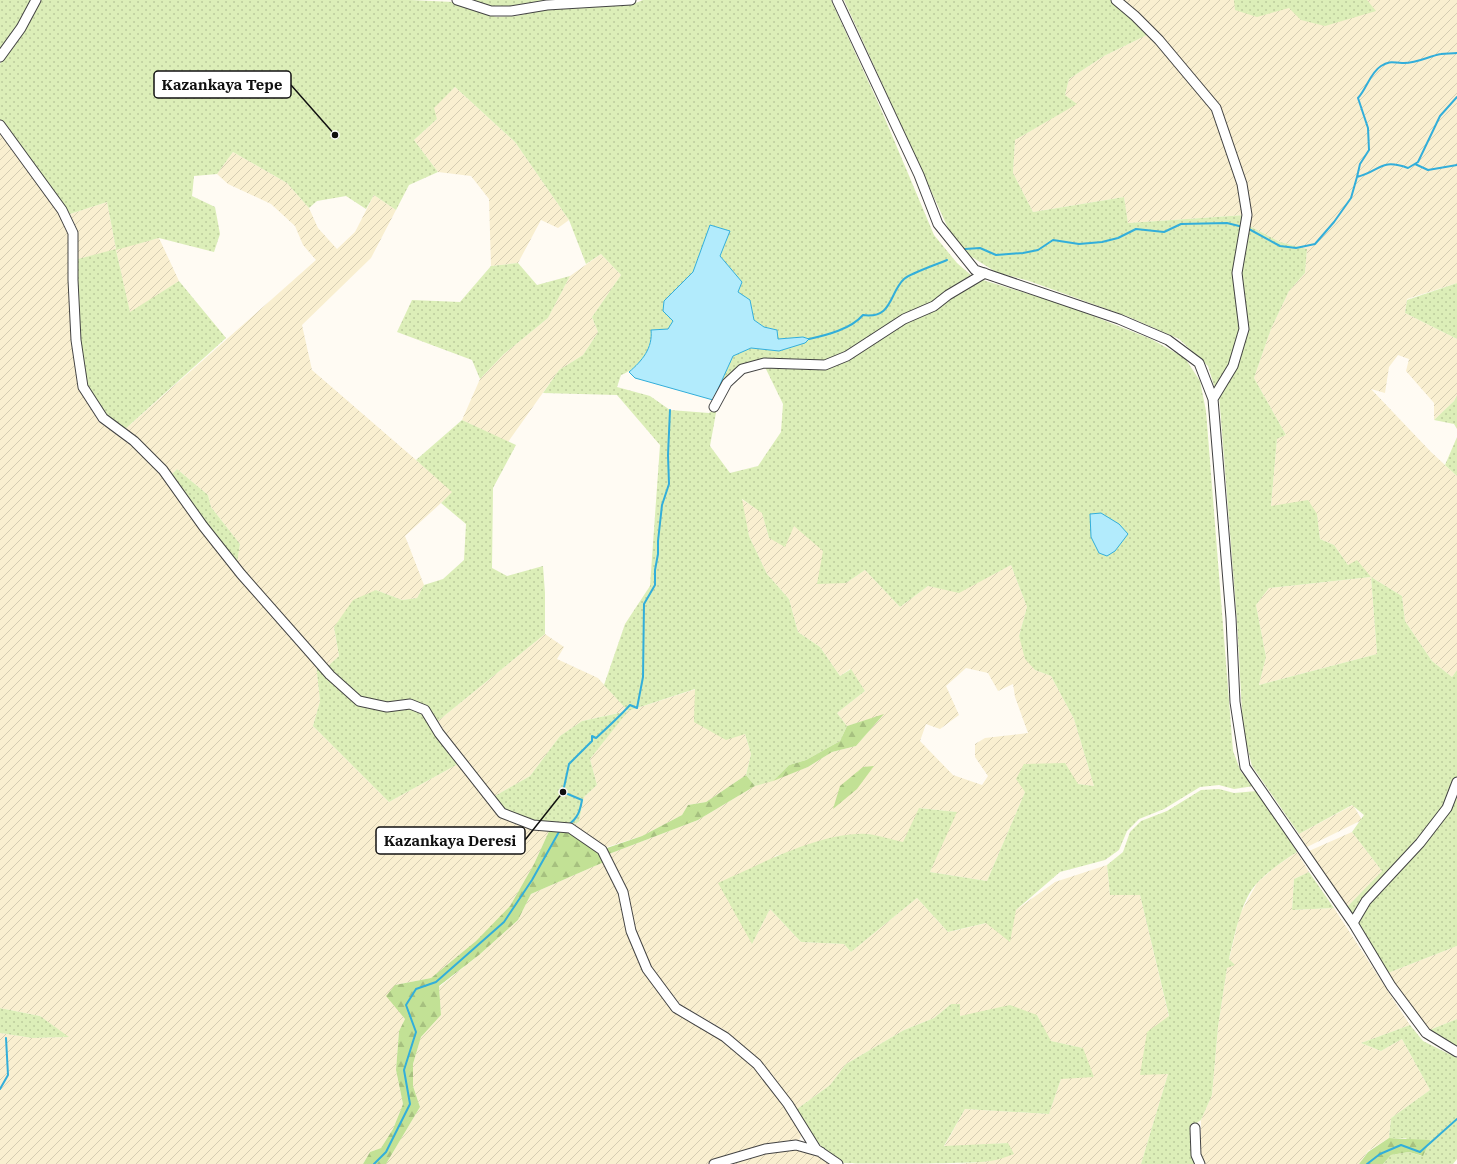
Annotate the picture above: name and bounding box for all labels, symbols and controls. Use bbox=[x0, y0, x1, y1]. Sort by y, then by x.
callout: Kazankaya Tepe bbox=[154, 71, 291, 98]
text: Kazankaya Tepe bbox=[162, 75, 282, 94]
callout: Kazankaya Deresi bbox=[376, 827, 525, 854]
text: Kazankaya Deresi bbox=[384, 831, 516, 850]

